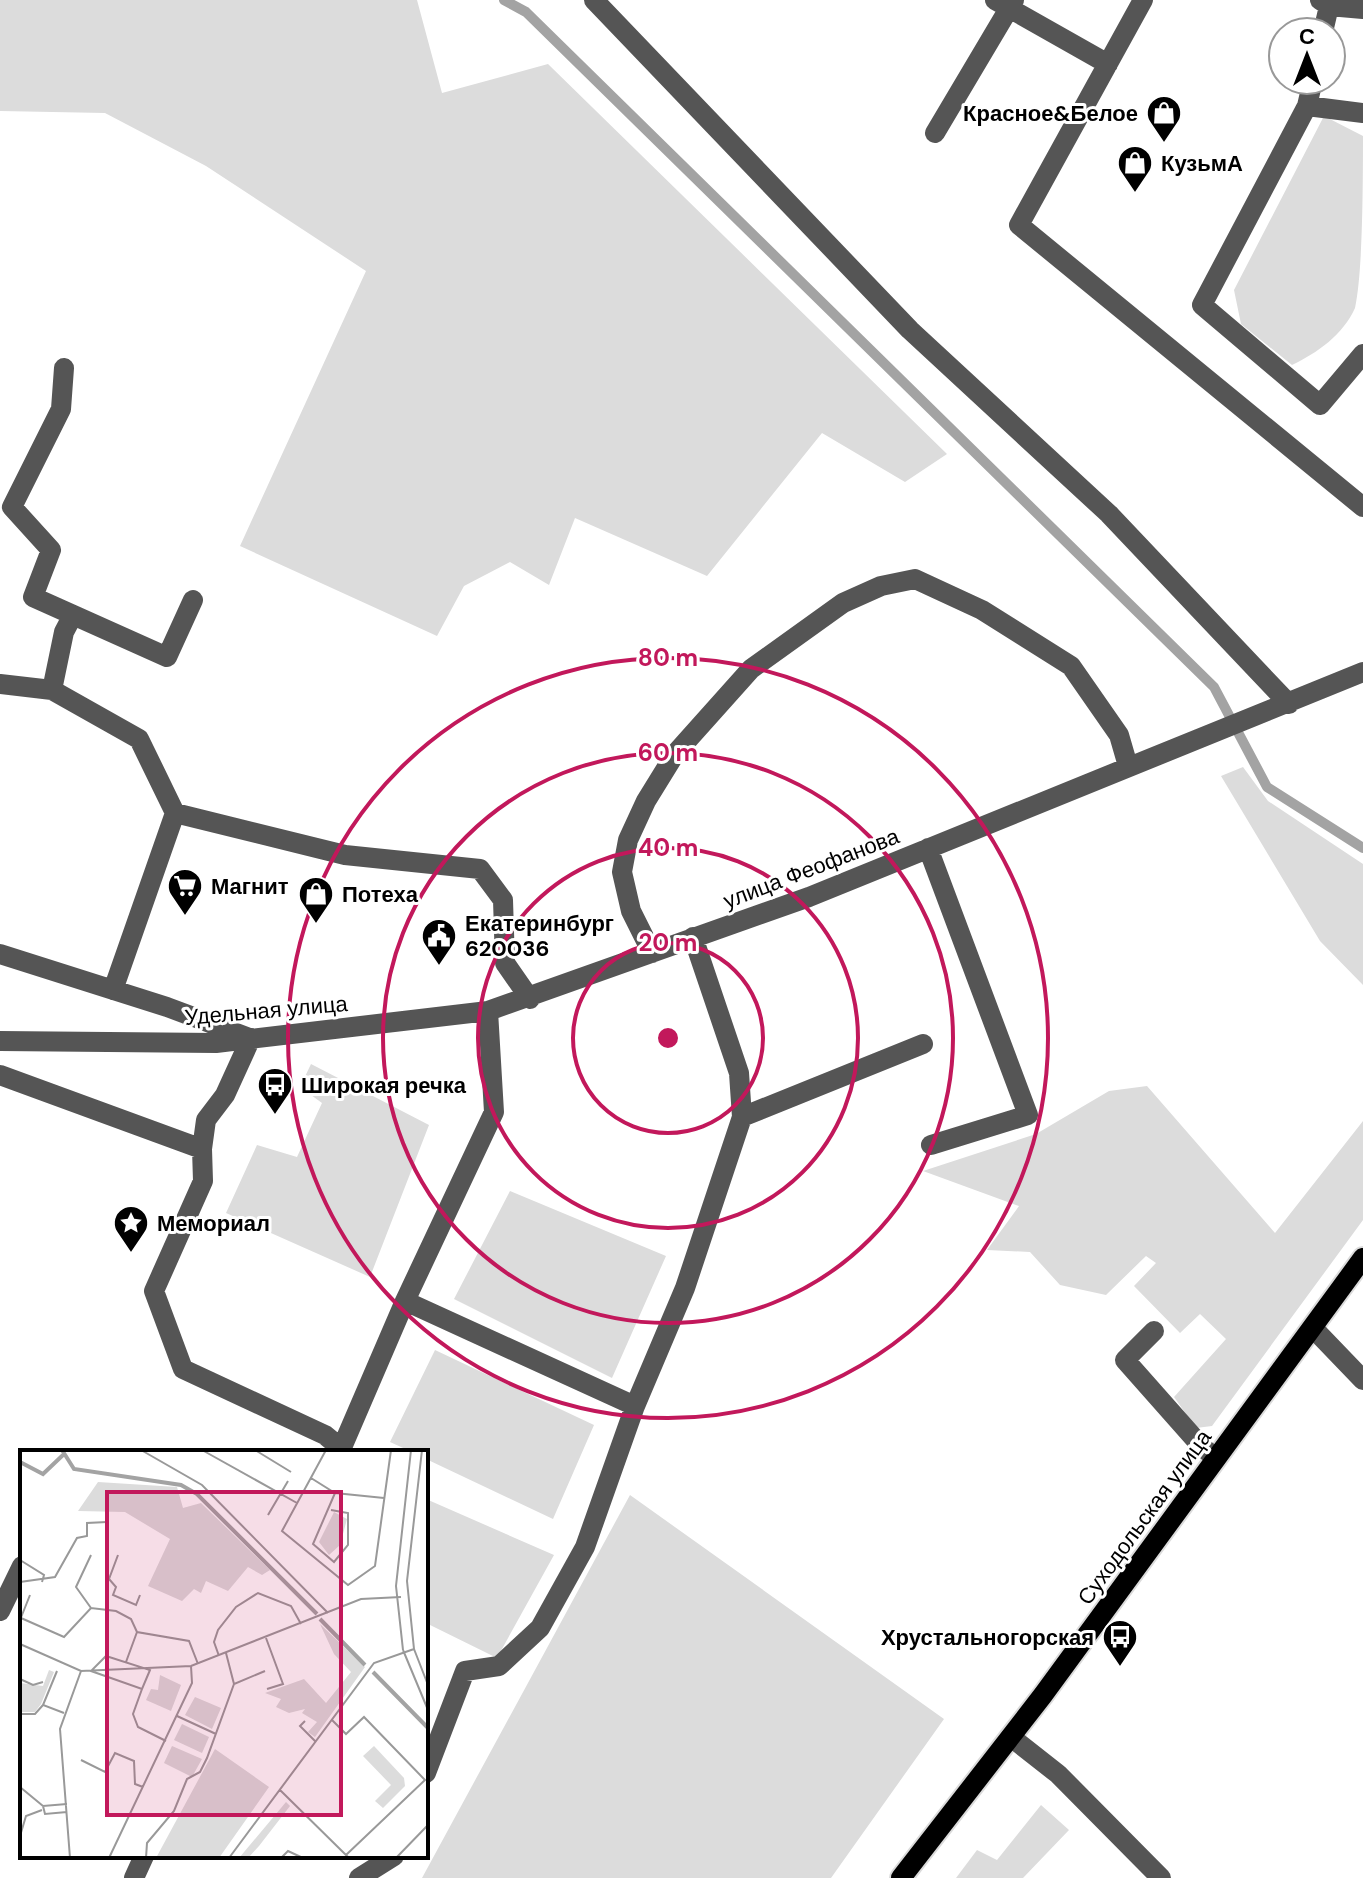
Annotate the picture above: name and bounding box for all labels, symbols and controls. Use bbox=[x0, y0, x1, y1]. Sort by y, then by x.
north arrow bbox=[1267, 16, 1347, 96]
text: С bbox=[1299, 22, 1315, 51]
shop icon: Красное&Белое bbox=[1145, 94, 1183, 144]
place label: Красное&Белое bbox=[963, 99, 1138, 128]
shop icon: КузьмА bbox=[1116, 144, 1154, 194]
place label: КузьмА bbox=[1161, 149, 1243, 178]
text: 80 m bbox=[638, 642, 698, 673]
text: 60 m bbox=[638, 737, 698, 768]
street label: улица Феофанова bbox=[719, 821, 904, 915]
text: 40 m bbox=[638, 832, 698, 863]
supermarket icon: Магнит bbox=[166, 867, 204, 917]
place label: Магнит bbox=[211, 872, 289, 901]
shop icon: Потеха bbox=[297, 875, 335, 925]
place label: Потеха bbox=[342, 880, 419, 909]
place label: Екатеринбург 620036 bbox=[465, 909, 614, 963]
public building icon: Екатеринбург 620036 bbox=[420, 917, 458, 967]
text: 20 m bbox=[639, 927, 697, 958]
street label: Удельная улица bbox=[183, 989, 350, 1032]
centre of rings bbox=[654, 1024, 682, 1052]
bus stop icon: Широкая речка bbox=[256, 1066, 294, 1116]
place label: Широкая речка bbox=[301, 1071, 467, 1100]
place icon: Мемориал bbox=[112, 1204, 150, 1254]
place label: Мемориал bbox=[157, 1209, 270, 1238]
street label: Суходольская улица bbox=[1071, 1423, 1218, 1611]
inset map bbox=[20, 1450, 428, 1858]
bus stop icon: Хрустальногорская bbox=[1101, 1618, 1139, 1668]
place label: Хрустальногорская bbox=[881, 1623, 1094, 1652]

